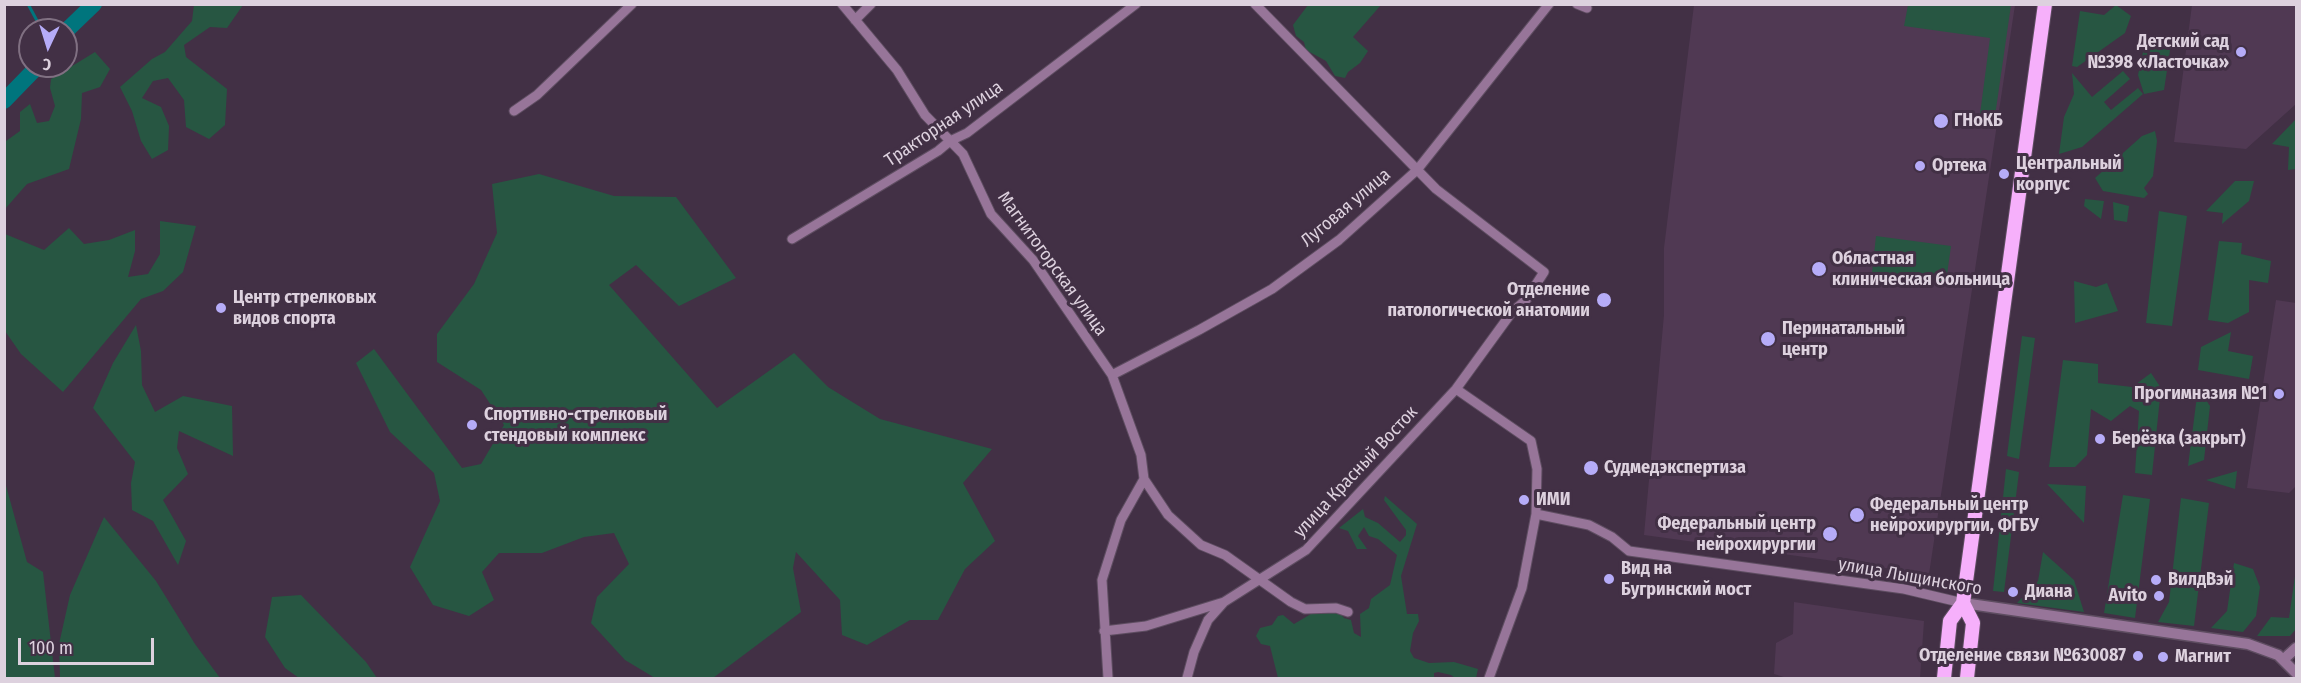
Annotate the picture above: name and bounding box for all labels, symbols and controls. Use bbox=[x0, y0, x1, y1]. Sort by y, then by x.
north arrow bbox=[18, 18, 78, 78]
place label: Детский сад №398 «Ласточка» bbox=[2087, 31, 2229, 74]
marker: Детский сад №398 «Ласточка» bbox=[2234, 45, 2248, 59]
text: С bbox=[42, 55, 52, 74]
street label: Тракторная улица bbox=[881, 77, 1007, 171]
place label: ГНоКБ bbox=[1954, 110, 2003, 132]
marker: ГНоКБ bbox=[1932, 112, 1950, 130]
place label: Центральный корпус bbox=[2016, 153, 2122, 195]
place label: Ортека bbox=[1932, 155, 1987, 177]
marker: Ортека bbox=[1913, 159, 1927, 173]
street label: Луговая улица bbox=[1297, 164, 1395, 252]
marker: Центральный корпус bbox=[1997, 167, 2011, 181]
street label: Магнитогорская улица bbox=[993, 188, 1111, 340]
place label: Областная клиническая больница bbox=[1832, 248, 2010, 290]
marker: Областная клиническая больница bbox=[1810, 260, 1828, 278]
place label: Отделение патологической анатомии bbox=[1388, 279, 1590, 322]
place label: Центр стрелковых видов спорта bbox=[233, 287, 376, 330]
marker: Отделение патологической анатомии bbox=[1595, 291, 1613, 309]
marker: Центр стрелковых видов спорта bbox=[214, 301, 228, 315]
place label: Перинатальный центр bbox=[1782, 318, 1905, 360]
marker: Перинатальный центр bbox=[1759, 330, 1777, 348]
place label: Прогимназия №1 bbox=[2134, 383, 2267, 405]
marker: Прогимназия №1 bbox=[2272, 387, 2286, 401]
street label: улица Красный Восток bbox=[1289, 402, 1423, 542]
place label: Спортивно-стрелковый стендовый комплекс bbox=[484, 404, 667, 446]
marker: Спортивно-стрелковый стендовый комплекс bbox=[465, 418, 479, 432]
place label: Берёзка (закрыт) bbox=[2112, 428, 2246, 450]
marker: Берёзка (закрыт) bbox=[2093, 432, 2107, 446]
place label: Судмедэкспертиза bbox=[1604, 457, 1746, 479]
marker: Судмедэкспертиза bbox=[1582, 459, 1600, 477]
place label: ИМИ bbox=[1536, 489, 1571, 511]
marker: ИМИ bbox=[1517, 493, 1531, 507]
place label: Федеральный центр нейрохирургии, ФГБУ bbox=[1870, 494, 2039, 536]
marker: Федеральный центр нейрохирургии, ФГБУ bbox=[1848, 506, 1866, 524]
place label: Федеральный центр нейрохирургии bbox=[1657, 513, 1816, 556]
marker: Федеральный центр нейрохирургии bbox=[1821, 525, 1839, 543]
street label: улица Лыщинского bbox=[1836, 554, 1984, 600]
place label: Вид на Бугринский мост bbox=[1621, 558, 1751, 600]
place label: ВилдВэй bbox=[2168, 569, 2233, 591]
marker: Вид на Бугринский мост bbox=[1602, 572, 1616, 586]
marker: ВилдВэй bbox=[2149, 573, 2163, 587]
place label: Диана bbox=[2025, 581, 2073, 603]
marker: Диана bbox=[2006, 585, 2020, 599]
place label: Avito bbox=[2108, 585, 2147, 607]
marker: Avito bbox=[2152, 589, 2166, 603]
scale bar bbox=[21, 626, 158, 664]
text: 100 m bbox=[29, 637, 73, 659]
place label: Отделение связи №630087 bbox=[1919, 645, 2126, 667]
place label: Магнит bbox=[2175, 646, 2231, 668]
marker: Отделение связи №630087 bbox=[2131, 649, 2145, 663]
marker: Магнит bbox=[2156, 650, 2170, 664]

